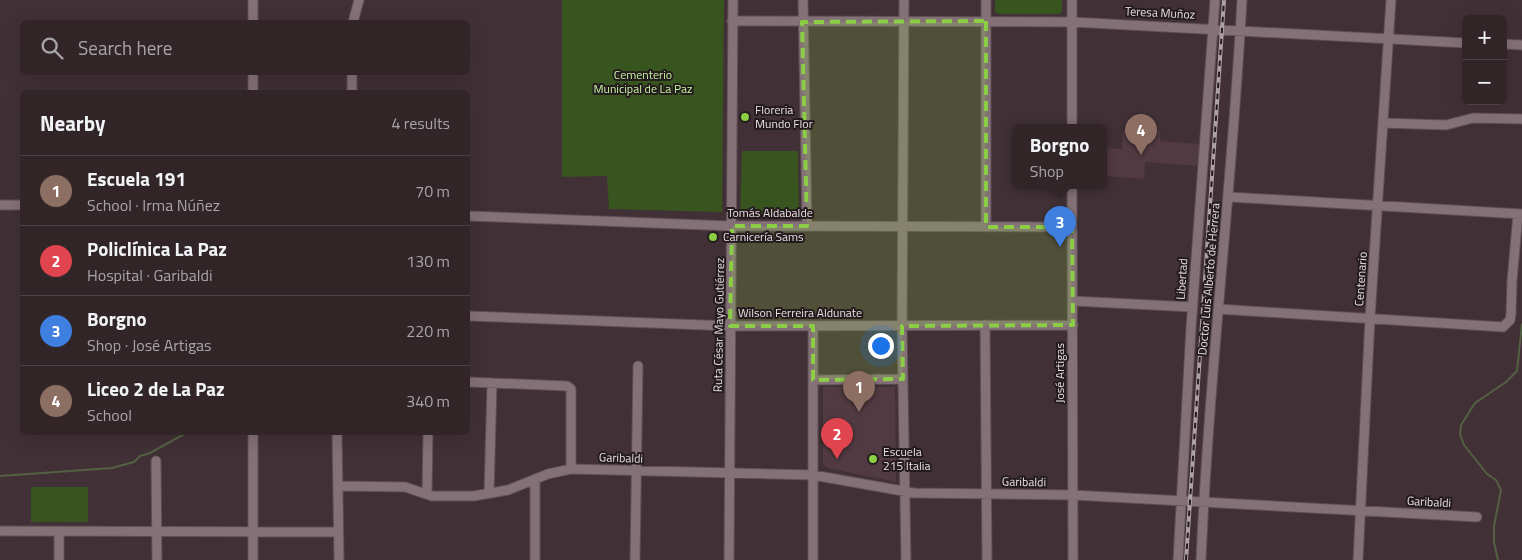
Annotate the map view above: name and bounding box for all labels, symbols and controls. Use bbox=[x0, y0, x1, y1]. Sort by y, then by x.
street label: Teresa Muñoz bbox=[1124, 1, 1196, 24]
map controls bbox=[1462, 15, 1507, 105]
button: + bbox=[1462, 15, 1507, 60]
search box bbox=[20, 20, 470, 75]
text: Search here bbox=[78, 33, 172, 62]
icon: search bbox=[38, 34, 66, 62]
button: − bbox=[1462, 60, 1507, 105]
park label: Cementerio Municipal de La Paz bbox=[593, 65, 693, 98]
place label: Floreria Mundo Flor bbox=[755, 100, 813, 133]
text: Nearby bbox=[40, 107, 105, 139]
text: 4 results bbox=[391, 111, 450, 135]
marker: Floreria Mundo Flor bbox=[739, 111, 751, 123]
pin: 4 bbox=[1125, 114, 1157, 155]
popup bbox=[1012, 124, 1107, 189]
text: Borgno bbox=[1030, 130, 1089, 159]
text: Shop bbox=[1030, 159, 1064, 183]
text: Escuela 191 bbox=[87, 164, 186, 193]
text: 1 bbox=[52, 179, 60, 203]
text: 70 m bbox=[415, 179, 450, 203]
text: School · Irma Núñez bbox=[87, 193, 220, 217]
street label: Doctor Luis Alberto de Herrera bbox=[1192, 202, 1225, 356]
street label: Tomás Aldabalde bbox=[727, 203, 813, 222]
pin: 3 bbox=[1044, 206, 1076, 247]
place label: Carnicería Sams bbox=[723, 227, 804, 246]
marker: Carnicería Sams bbox=[707, 231, 719, 243]
text: Policlínica La Paz bbox=[87, 234, 227, 263]
text: 2 bbox=[52, 249, 60, 273]
text: 130 m bbox=[406, 249, 450, 273]
street label: Centenario bbox=[1349, 251, 1372, 307]
street label: Ruta César Mayo Gutiérrez bbox=[708, 258, 729, 392]
street label: Libertad bbox=[1171, 258, 1192, 300]
text: Hospital · Garibaldi bbox=[87, 263, 212, 287]
street label: Wilson Ferreira Aldunate bbox=[738, 303, 862, 322]
text: Borgno bbox=[87, 304, 147, 333]
text: 3 bbox=[52, 319, 60, 343]
text: 220 m bbox=[406, 319, 450, 343]
text: Shop · José Artigas bbox=[87, 333, 212, 357]
your location bbox=[868, 333, 894, 359]
street label: José Artigas bbox=[1050, 343, 1069, 403]
pin: 1 bbox=[843, 371, 875, 412]
text: Liceo 2 de La Paz bbox=[87, 374, 225, 403]
text: 4 bbox=[52, 389, 60, 413]
text: 340 m bbox=[406, 389, 450, 413]
text: School bbox=[87, 403, 132, 427]
pin: 2 bbox=[821, 418, 853, 459]
place label: Escuela 215 Italia bbox=[883, 442, 930, 475]
street label: Garibaldi bbox=[599, 447, 643, 468]
marker: Escuela 215 Italia bbox=[867, 453, 879, 465]
street label: Garibaldi bbox=[1002, 472, 1046, 491]
street label: Garibaldi bbox=[1406, 491, 1452, 512]

